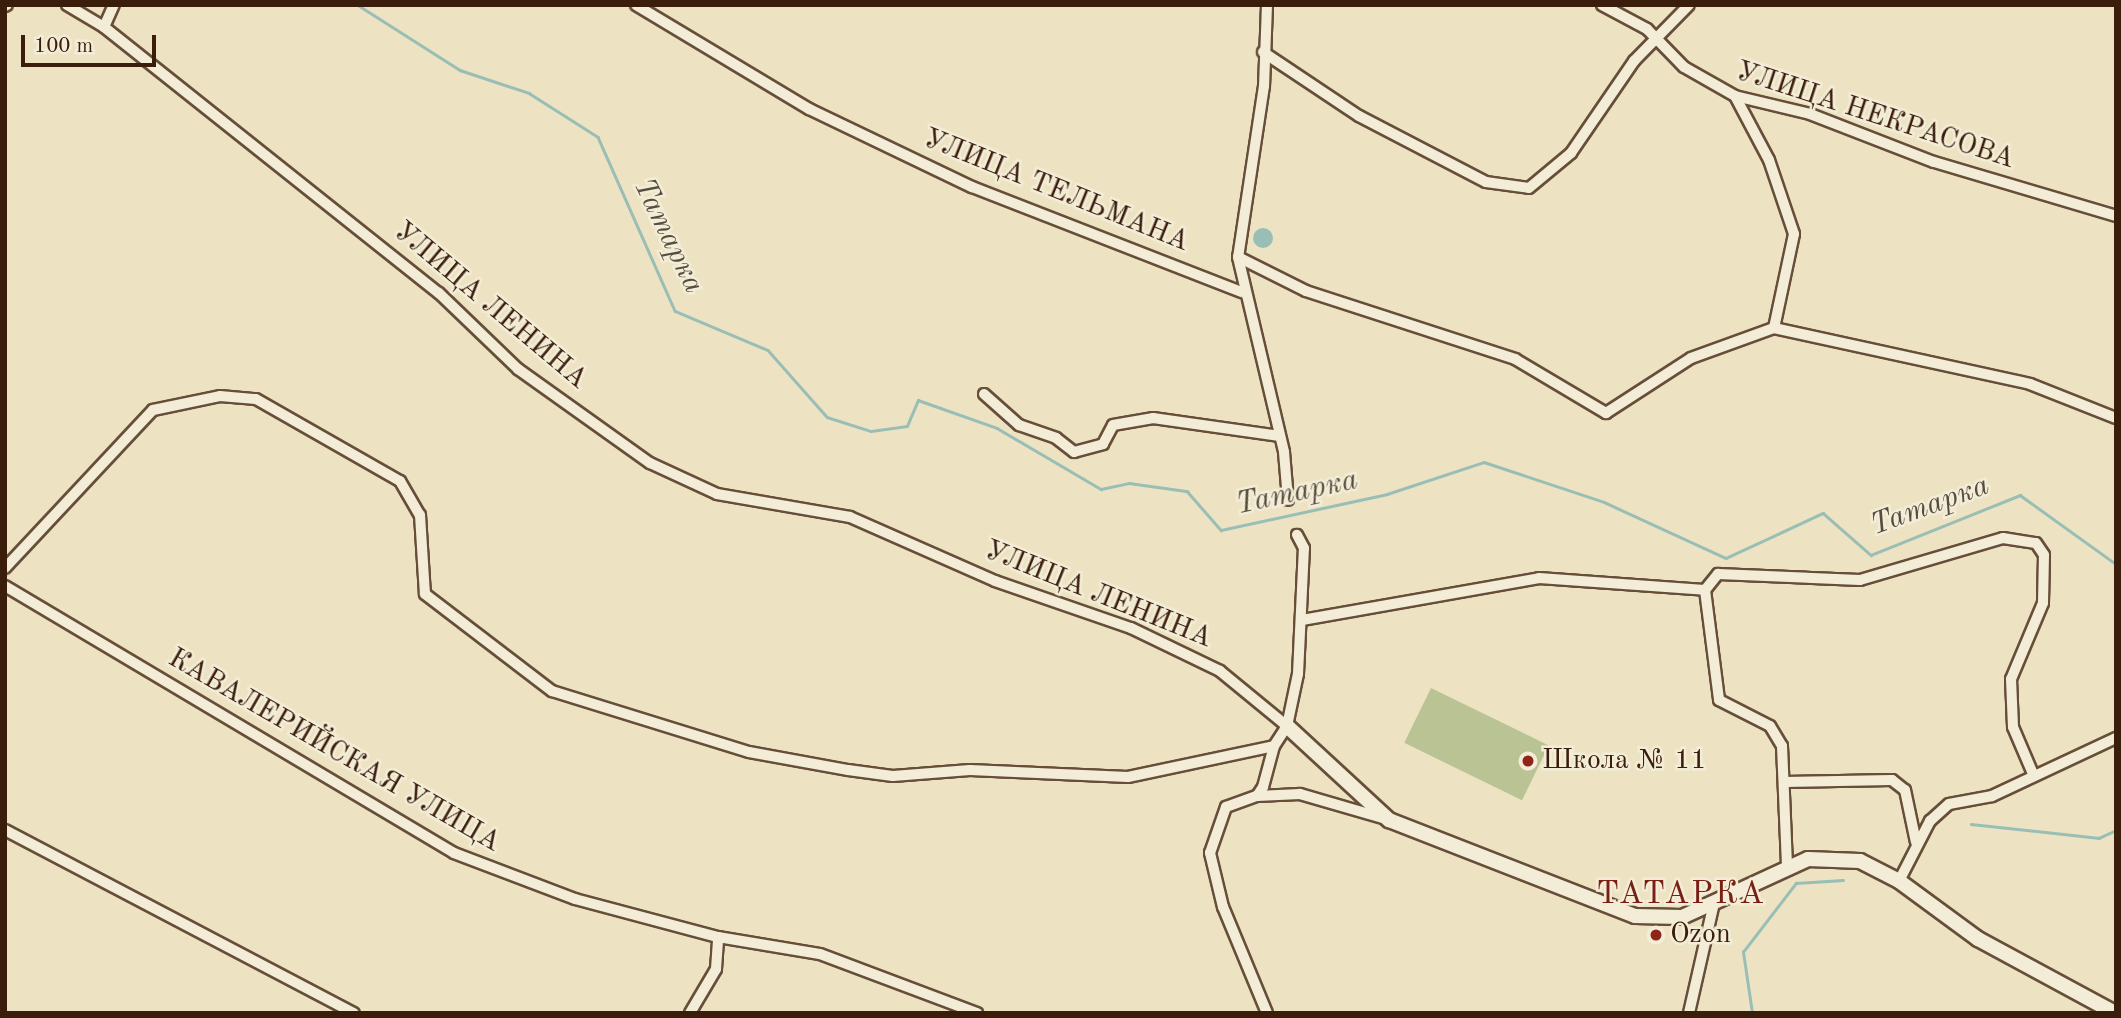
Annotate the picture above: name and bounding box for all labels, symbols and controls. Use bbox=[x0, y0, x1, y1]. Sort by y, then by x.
scale bar bbox=[24, 21, 159, 65]
text: 100 m bbox=[34, 36, 93, 57]
street label: УЛИЦА НЕКРАСОВА bbox=[1731, 55, 2019, 177]
street label: УЛИЦА ТЕЛЬМАНА bbox=[918, 122, 1194, 260]
water label: Татарка bbox=[625, 172, 711, 300]
street label: УЛИЦА ЛЕНИНА bbox=[386, 215, 594, 397]
water label: Татарка bbox=[1233, 463, 1361, 523]
water label: Татарка bbox=[1866, 468, 1994, 544]
street label: УЛИЦА ЛЕНИНА bbox=[979, 534, 1217, 656]
street label: КАВАЛЕРИЙСКАЯ УЛИЦА bbox=[162, 642, 506, 860]
place label: Школа № 11 bbox=[1542, 744, 1707, 778]
marker: Школа № 11 bbox=[1520, 753, 1536, 769]
district label: ТАТАРКА bbox=[1597, 876, 1765, 914]
place label: Ozon bbox=[1670, 918, 1731, 952]
marker: Ozon bbox=[1648, 927, 1664, 943]

